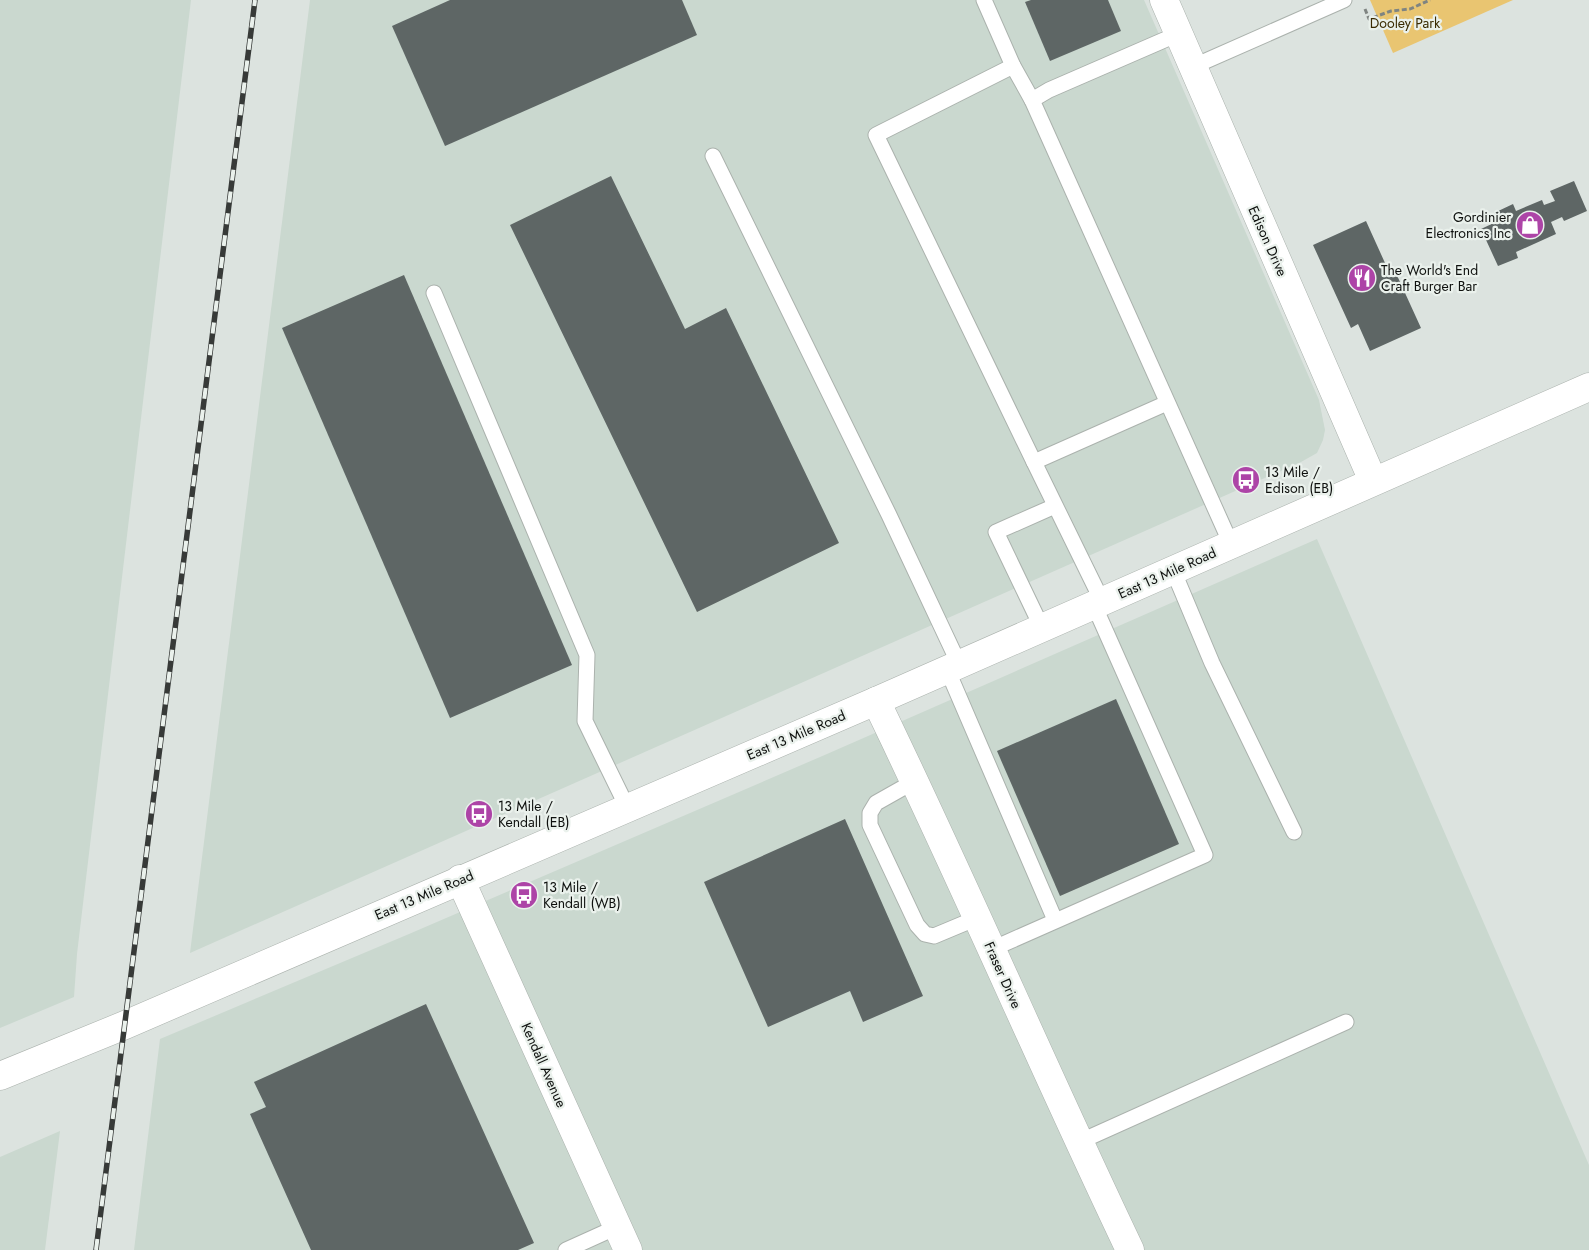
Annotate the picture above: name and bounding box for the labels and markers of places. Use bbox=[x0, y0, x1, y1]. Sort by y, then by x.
place label: Gordinier Electronics Inc bbox=[1426, 207, 1511, 243]
shop icon: Gordinier Electronics Inc bbox=[1515, 210, 1545, 240]
place label: The World's End Craft Burger Bar bbox=[1381, 260, 1478, 296]
restaurant icon: The World's End Craft Burger Bar bbox=[1347, 263, 1377, 293]
place label: 13 Mile / Edison (EB) bbox=[1265, 462, 1333, 498]
bus stop icon: 13 Mile / Edison (EB) bbox=[1231, 465, 1261, 495]
place label: 13 Mile / Kendall (EB) bbox=[498, 796, 570, 832]
bus stop icon: 13 Mile / Kendall (EB) bbox=[464, 799, 494, 829]
place label: 13 Mile / Kendall (WB) bbox=[543, 877, 621, 913]
bus stop icon: 13 Mile / Kendall (WB) bbox=[509, 880, 539, 910]

